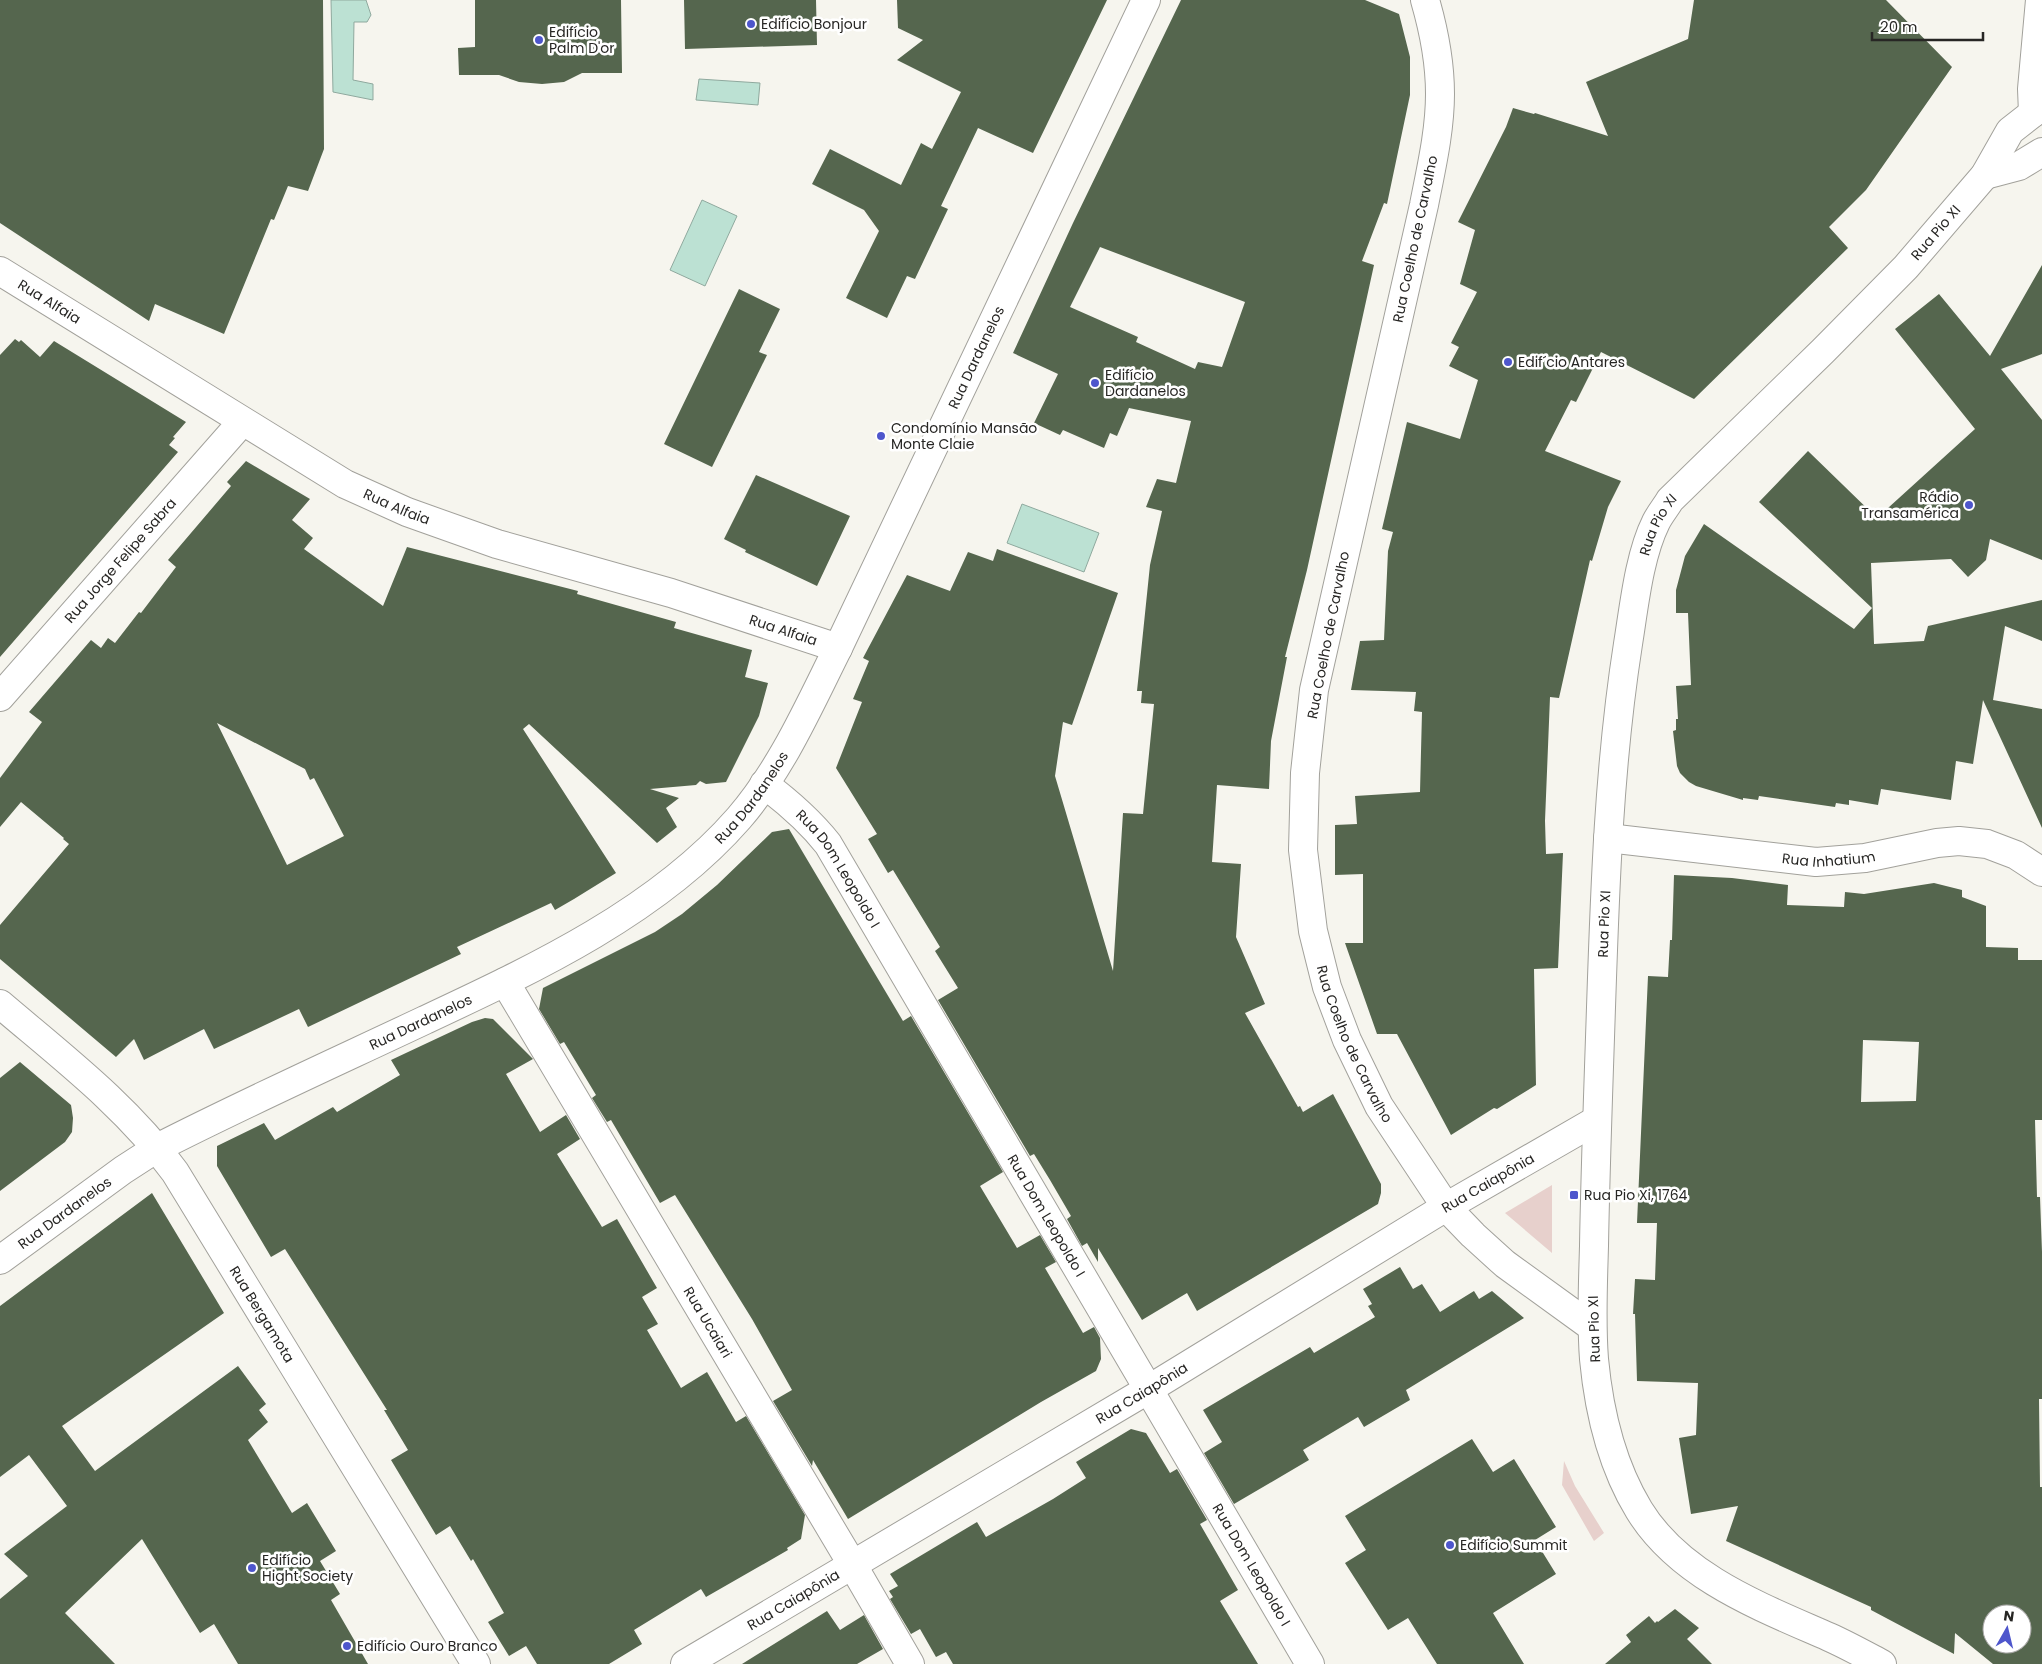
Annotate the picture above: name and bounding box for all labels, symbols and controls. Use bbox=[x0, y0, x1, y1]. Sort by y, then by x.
scale bar bbox=[1872, 10, 1983, 42]
place label: Edifício Bonjour bbox=[761, 14, 867, 34]
text: 20 m bbox=[1880, 16, 1918, 37]
marker: Edifício Bonjour bbox=[745, 18, 757, 30]
place label: Edifício Palm D'or bbox=[549, 22, 614, 58]
marker: Edifício Palm D'or bbox=[533, 34, 545, 46]
street label: Rua Coelho de Carvalho bbox=[1388, 154, 1442, 324]
street label: Rua Pio XI bbox=[1906, 201, 1965, 264]
street label: Rua Alfaia bbox=[14, 274, 85, 329]
street label: Rua Dardanelos bbox=[943, 303, 1009, 412]
place label: Edif´cio Antares bbox=[1518, 352, 1625, 372]
marker: Edif´cio Antares bbox=[1502, 356, 1514, 368]
place label: Edifício Dardanelos bbox=[1105, 365, 1186, 401]
marker: Edifício Dardanelos bbox=[1089, 377, 1101, 389]
place label: Condomínio Mansão Monte Claie bbox=[891, 418, 1037, 454]
marker: Condomínio Mansão Monte Claie bbox=[875, 430, 887, 442]
street label: Rua Alfaia bbox=[360, 484, 433, 529]
place label: Rádio Transamérica bbox=[1861, 487, 1959, 523]
street label: Rua Pio XI bbox=[1634, 489, 1681, 558]
street label: Rua Jorge Felipe Sabra bbox=[60, 493, 181, 627]
marker: Rádio Transamérica bbox=[1963, 499, 1975, 511]
street label: Rua Coelho de Carvalho bbox=[1302, 549, 1354, 720]
street label: Rua Alfaia bbox=[747, 609, 820, 651]
street label: Rua Dardanelos bbox=[710, 748, 793, 848]
street label: Rua Dom Leopoldo I bbox=[792, 805, 885, 931]
street label: Rua Inhatium bbox=[1781, 846, 1877, 872]
street label: Rua Pio XI bbox=[1593, 890, 1615, 958]
street label: Rua Coelho de Carvalho bbox=[1312, 963, 1397, 1127]
street label: Rua Dardanelos bbox=[366, 989, 475, 1055]
street label: Rua Caiapônia bbox=[1438, 1148, 1538, 1218]
street label: Rua Dom Leopoldo I bbox=[1003, 1151, 1090, 1281]
street label: Rua Dardanelos bbox=[14, 1172, 116, 1254]
place label: Rua Pio Xi, 1764 bbox=[1584, 1185, 1688, 1205]
marker: Rua Pio Xi, 1764 bbox=[1568, 1189, 1580, 1201]
street label: Rua Bergamota bbox=[225, 1262, 299, 1366]
street label: Rua Ucaiari bbox=[679, 1283, 737, 1361]
street label: Rua Pio XI bbox=[1583, 1295, 1605, 1363]
street label: Rua Caiapônia bbox=[1092, 1358, 1192, 1428]
street label: Rua Dom Leopoldo I bbox=[1208, 1500, 1295, 1630]
place label: Edifício Summit bbox=[1460, 1535, 1567, 1555]
marker: Edifício Summit bbox=[1444, 1539, 1456, 1551]
place label: Edifício Hight Society bbox=[262, 1550, 353, 1586]
marker: Edifício Hight Society bbox=[246, 1562, 258, 1574]
street label: Rua Caiapônia bbox=[743, 1565, 843, 1635]
north arrow bbox=[1982, 1604, 2032, 1654]
text: N bbox=[2002, 1605, 2015, 1627]
place label: Edifício Ouro Branco bbox=[357, 1636, 497, 1656]
marker: Edifício Ouro Branco bbox=[341, 1640, 353, 1652]

